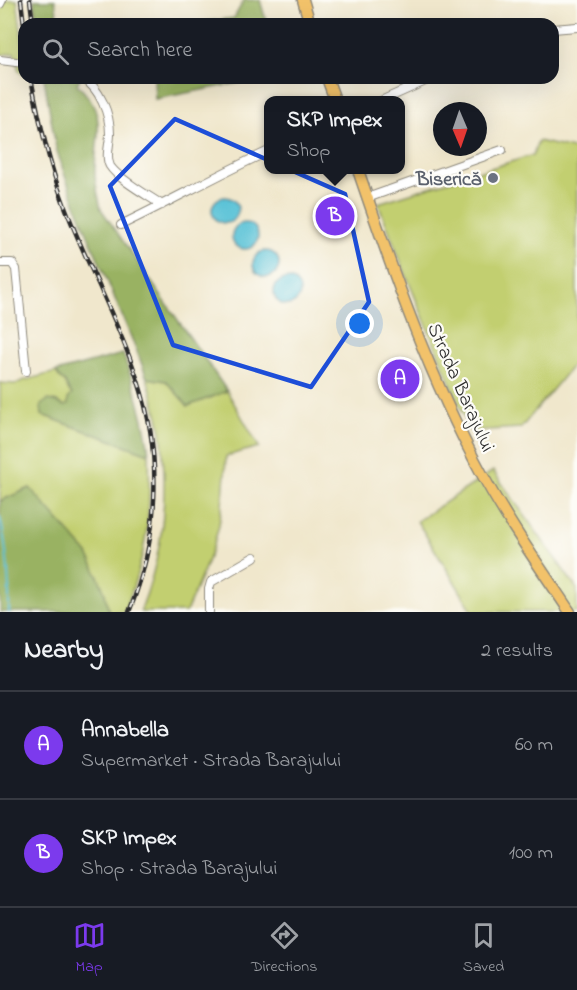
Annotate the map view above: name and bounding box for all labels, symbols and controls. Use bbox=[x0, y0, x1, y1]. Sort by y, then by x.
search box bbox=[18, 18, 559, 84]
icon: search bbox=[39, 35, 72, 68]
text: Search here bbox=[87, 35, 192, 67]
popup bbox=[264, 96, 405, 174]
north arrow bbox=[433, 102, 487, 156]
text: SKP Impex bbox=[287, 105, 382, 137]
text: Shop bbox=[287, 137, 330, 166]
place label: Biserică bbox=[415, 166, 482, 195]
marker: Biserică bbox=[486, 171, 500, 185]
pin: B bbox=[316, 194, 354, 238]
your location bbox=[345, 309, 374, 338]
street label: Strada Barajului bbox=[418, 319, 501, 457]
pin: A bbox=[380, 356, 420, 401]
text: Nearby bbox=[24, 632, 103, 670]
text: 2 results bbox=[481, 637, 553, 666]
text: Annabella bbox=[81, 715, 169, 747]
text: A bbox=[37, 731, 50, 760]
text: 60 m bbox=[515, 731, 553, 760]
text: Supermarket · Strada Barajului bbox=[81, 747, 341, 776]
text: SKP Impex bbox=[81, 823, 177, 855]
text: B bbox=[37, 839, 50, 868]
text: 100 m bbox=[509, 839, 553, 868]
text: Shop · Strada Barajului bbox=[81, 855, 277, 884]
tab: Map bbox=[73, 919, 106, 979]
tab: Directions bbox=[251, 919, 317, 979]
tab: Saved bbox=[463, 919, 504, 979]

